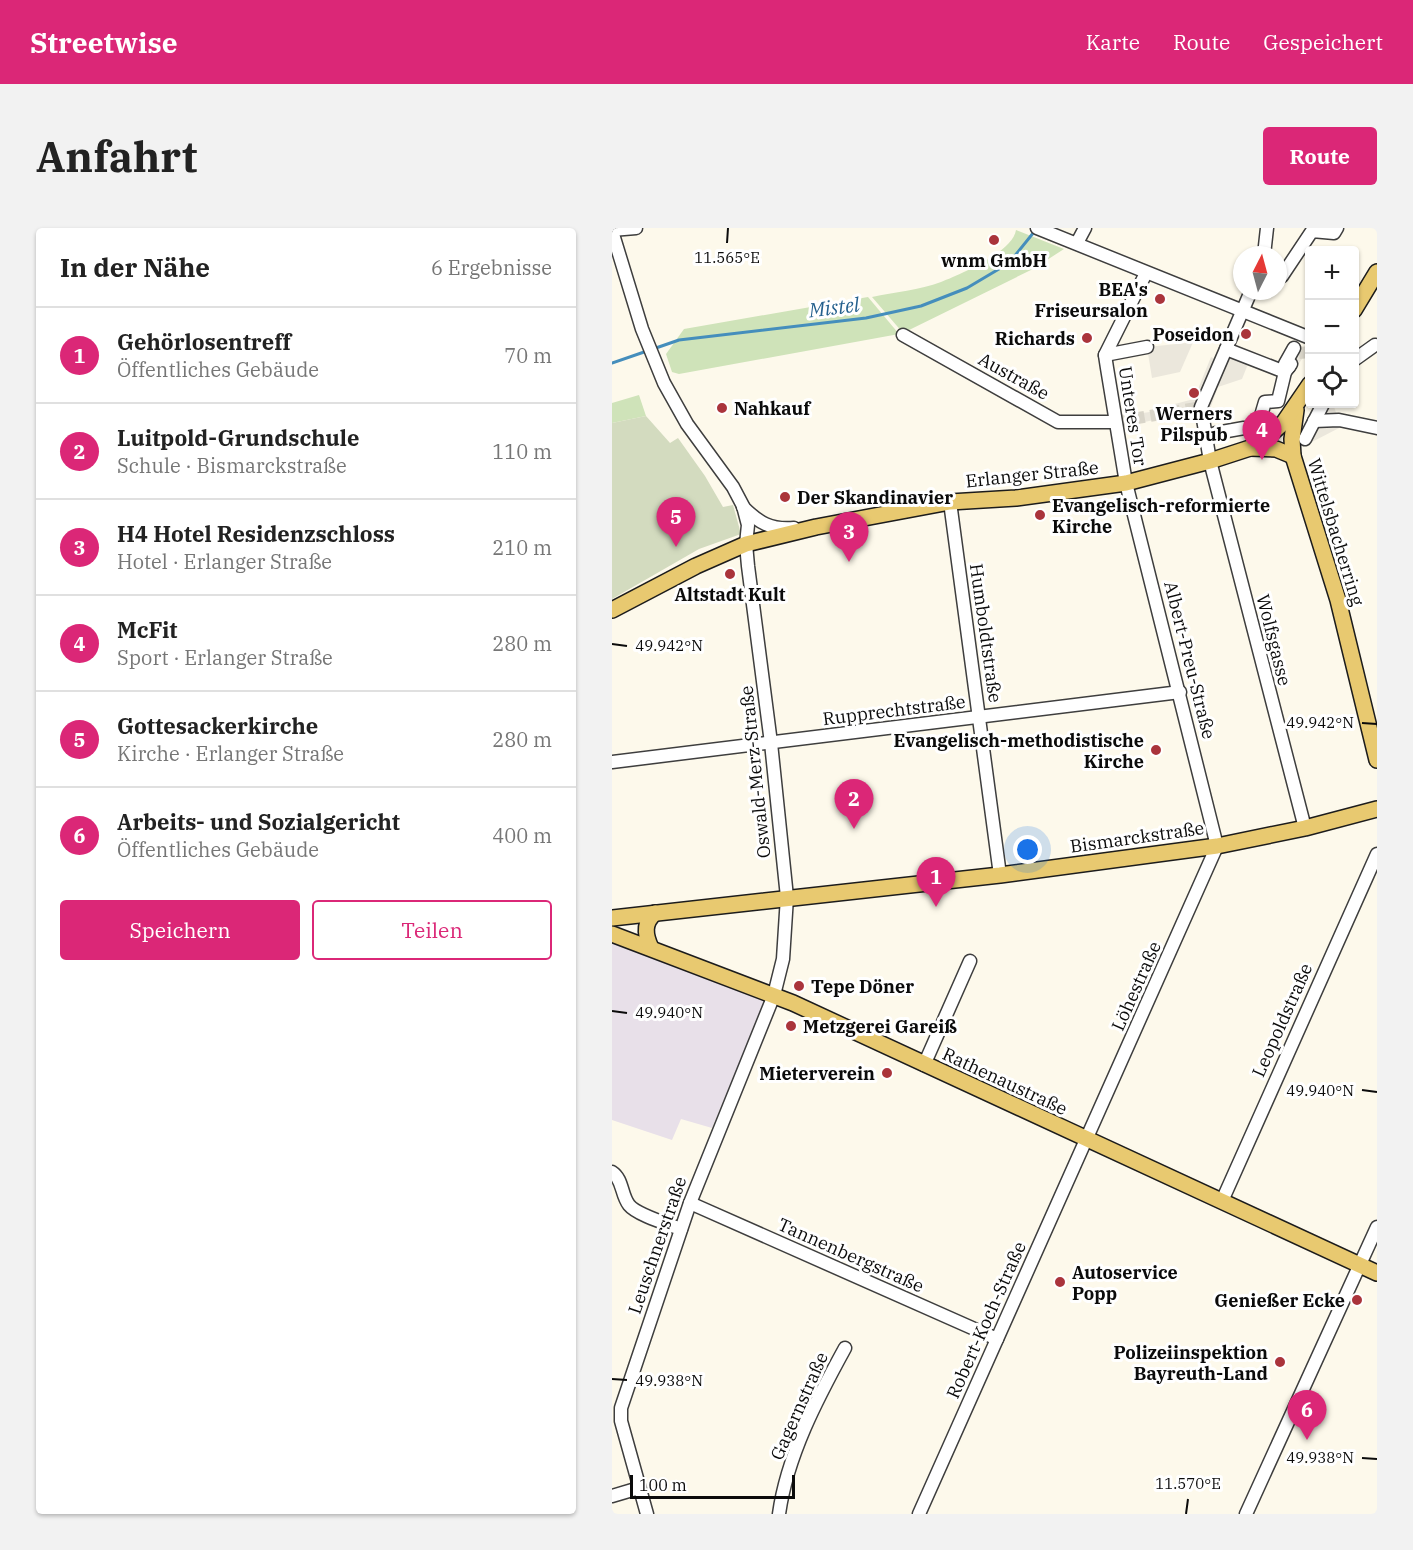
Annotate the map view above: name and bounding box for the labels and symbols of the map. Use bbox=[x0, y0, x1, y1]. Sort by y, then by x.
marker: wnm GmbH bbox=[987, 233, 1001, 247]
north arrow bbox=[1233, 246, 1287, 300]
text: 11.565°E bbox=[694, 248, 760, 267]
place label: wnm GmbH bbox=[941, 249, 1047, 272]
place label: BEA's Friseursalon bbox=[1035, 278, 1148, 322]
water label: Mistel bbox=[806, 290, 861, 324]
marker: BEA's Friseursalon bbox=[1153, 292, 1167, 306]
place label: Poseidon bbox=[1153, 323, 1234, 346]
place label: Richards bbox=[995, 327, 1075, 350]
marker: Poseidon bbox=[1239, 327, 1253, 341]
marker: Richards bbox=[1080, 331, 1094, 345]
street label: Austraße bbox=[975, 347, 1053, 405]
street label: Unteres Tor bbox=[1114, 365, 1152, 467]
marker: Werners Pilspub bbox=[1187, 386, 1201, 400]
place label: Nahkauf bbox=[734, 397, 812, 420]
marker: Nahkauf bbox=[715, 401, 729, 415]
place label: Werners Pilspub bbox=[1156, 402, 1232, 446]
pin: 4 bbox=[1242, 410, 1282, 460]
street label: Wittelsbacherring bbox=[1303, 455, 1369, 609]
street label: Erlanger Straße bbox=[964, 456, 1100, 492]
place label: Der Skandinavier bbox=[797, 486, 953, 509]
marker: Der Skandinavier bbox=[778, 490, 792, 504]
place label: Evangelisch-reformierte Kirche bbox=[1052, 494, 1270, 538]
pin: 5 bbox=[656, 498, 696, 547]
marker: Evangelisch-reformierte Kirche bbox=[1033, 508, 1047, 522]
pin: 3 bbox=[830, 512, 868, 562]
street label: Humboldtstraße bbox=[965, 562, 1007, 704]
marker: Altstadt Kult bbox=[723, 567, 737, 581]
street label: Albert-Preu-Straße bbox=[1159, 579, 1221, 741]
place label: Altstadt Kult bbox=[674, 583, 786, 606]
street label: Wolfsgasse bbox=[1252, 592, 1296, 688]
text: 49.942°N bbox=[635, 636, 703, 655]
street label: Oswald-Merz-Straße bbox=[734, 685, 776, 859]
street label: Rupprechtstraße bbox=[821, 690, 967, 730]
text: 49.942°N bbox=[1286, 713, 1354, 732]
place label: Evangelisch-methodistische Kirche bbox=[894, 729, 1144, 773]
marker: Evangelisch-methodistische Kirche bbox=[1149, 743, 1163, 757]
pin: 2 bbox=[834, 780, 874, 829]
street label: Bismarckstraße bbox=[1068, 816, 1206, 858]
your location bbox=[1013, 835, 1042, 864]
pin: 1 bbox=[916, 858, 956, 907]
street label: Löhestraße bbox=[1106, 938, 1166, 1034]
street label: Leopoldstraße bbox=[1247, 960, 1317, 1080]
place label: Tepe Döner bbox=[811, 975, 914, 998]
marker: Tepe Döner bbox=[792, 979, 806, 993]
text: 49.940°N bbox=[635, 1003, 703, 1022]
place label: Metzgerei Gareiß bbox=[803, 1015, 957, 1038]
marker: Metzgerei Gareiß bbox=[784, 1019, 798, 1033]
street label: Rathenaustraße bbox=[939, 1042, 1071, 1120]
place label: Mieterverein bbox=[759, 1062, 875, 1085]
marker: Mieterverein bbox=[880, 1066, 894, 1080]
text: 49.940°N bbox=[1286, 1081, 1354, 1100]
street label: Leuschnerstraße bbox=[623, 1173, 691, 1317]
street label: Tannenbergstraße bbox=[774, 1212, 928, 1298]
street label: Robert-Koch-Straße bbox=[941, 1238, 1031, 1402]
place label: Autoservice Popp bbox=[1072, 1261, 1178, 1305]
marker: Autoservice Popp bbox=[1053, 1275, 1067, 1289]
place label: Genießer Ecke bbox=[1214, 1289, 1345, 1312]
marker: Genießer Ecke bbox=[1350, 1293, 1364, 1307]
place label: Polizeiinspektion Bayreuth-Land bbox=[1113, 1341, 1268, 1385]
street label: Gagernstraße bbox=[765, 1348, 833, 1464]
marker: Polizeiinspektion Bayreuth-Land bbox=[1273, 1355, 1287, 1369]
text: 49.938°N bbox=[635, 1371, 703, 1390]
pin: 6 bbox=[1288, 1390, 1326, 1440]
text: 49.938°N bbox=[1286, 1448, 1354, 1467]
scale bar bbox=[630, 1472, 795, 1500]
text: 11.570°E bbox=[1155, 1474, 1221, 1493]

